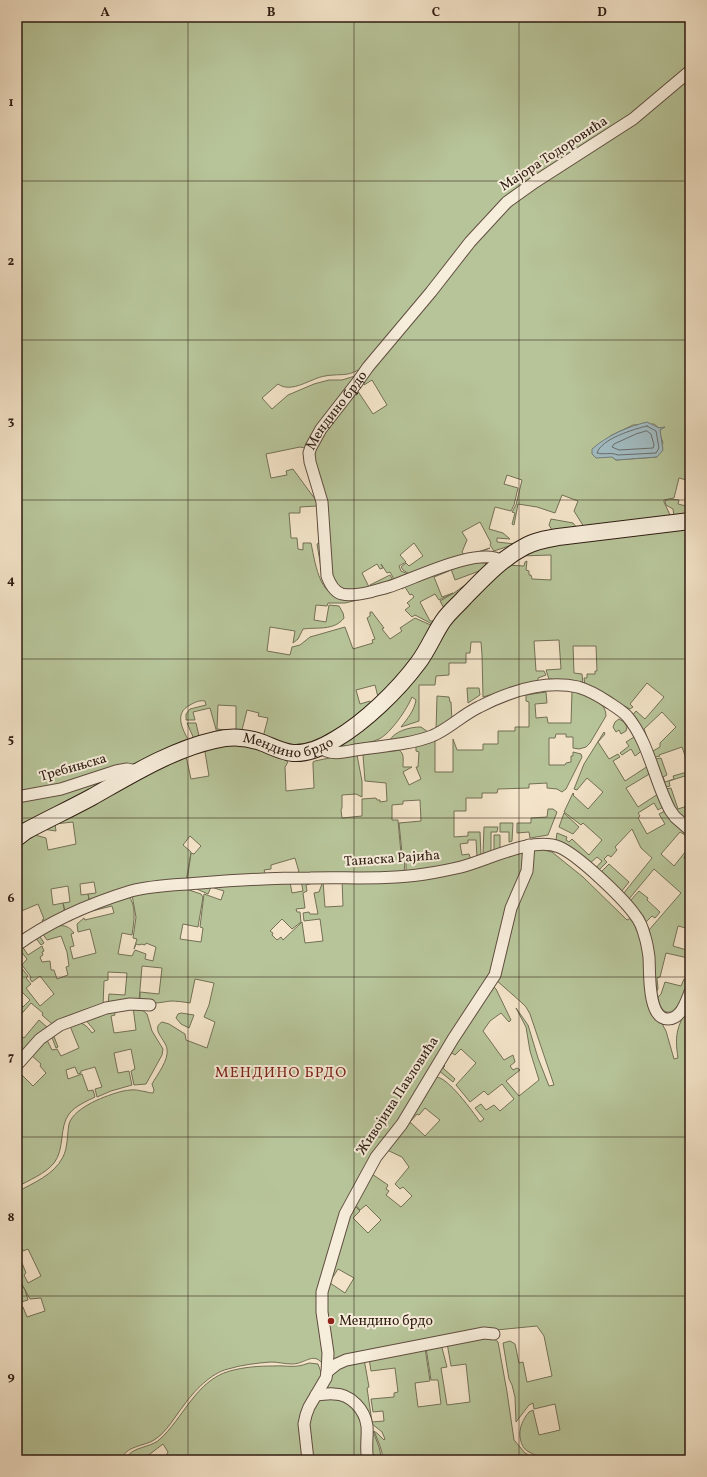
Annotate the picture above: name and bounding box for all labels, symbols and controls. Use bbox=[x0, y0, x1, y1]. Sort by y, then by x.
text: A bbox=[100, 4, 110, 22]
text: B bbox=[267, 4, 276, 22]
text: C bbox=[432, 4, 440, 22]
text: D bbox=[597, 4, 607, 22]
text: 1 bbox=[8, 94, 14, 112]
street label: Мајора Тодоровића bbox=[496, 112, 612, 196]
text: 2 bbox=[8, 253, 15, 271]
street label: Мендино брдо bbox=[302, 367, 372, 454]
text: 3 bbox=[8, 413, 15, 431]
text: 4 bbox=[7, 572, 15, 590]
street label: Мендино брдо bbox=[241, 729, 337, 763]
text: 5 bbox=[8, 731, 14, 749]
street label: Требињска bbox=[37, 749, 109, 787]
street label: Танаска Рајића bbox=[343, 846, 441, 872]
text: 6 bbox=[7, 890, 15, 908]
street label: Живојина Павловића bbox=[352, 1033, 444, 1159]
text: 7 bbox=[8, 1049, 14, 1067]
district label: МЕНДИНО БРДО bbox=[215, 1063, 347, 1084]
text: 8 bbox=[7, 1209, 15, 1227]
place label: Мендино брдо bbox=[339, 1312, 433, 1331]
marker: Мендино брдо bbox=[326, 1316, 336, 1326]
text: 9 bbox=[7, 1368, 15, 1386]

